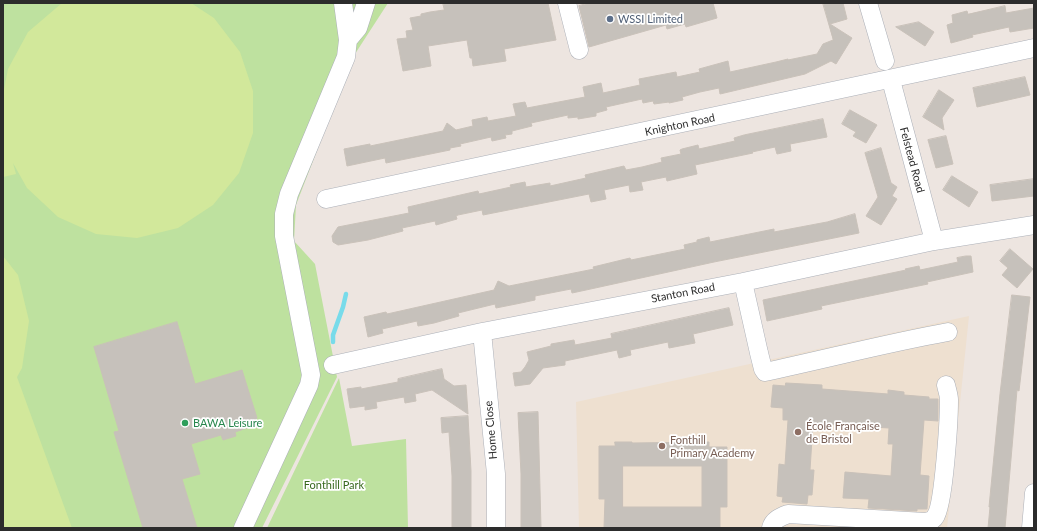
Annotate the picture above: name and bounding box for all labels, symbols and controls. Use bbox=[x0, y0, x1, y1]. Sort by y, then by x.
place label: WSSI Limited bbox=[618, 12, 683, 26]
marker: WSSI Limited bbox=[605, 14, 615, 24]
street label: Knighton Road bbox=[644, 111, 716, 139]
street label: Felstead Road bbox=[897, 126, 927, 194]
street label: Stanton Road bbox=[650, 280, 716, 306]
street label: Home Close bbox=[482, 400, 500, 460]
place label: BAWA Leisure bbox=[193, 416, 262, 430]
marker: BAWA Leisure bbox=[180, 418, 190, 428]
place label: École Française de Bristol bbox=[806, 419, 880, 445]
marker: École Française de Bristol bbox=[793, 427, 803, 437]
place label: Fonthill Primary Academy bbox=[670, 433, 755, 459]
marker: Fonthill Primary Academy bbox=[657, 441, 667, 451]
park label: Fonthill Park bbox=[304, 478, 364, 492]

